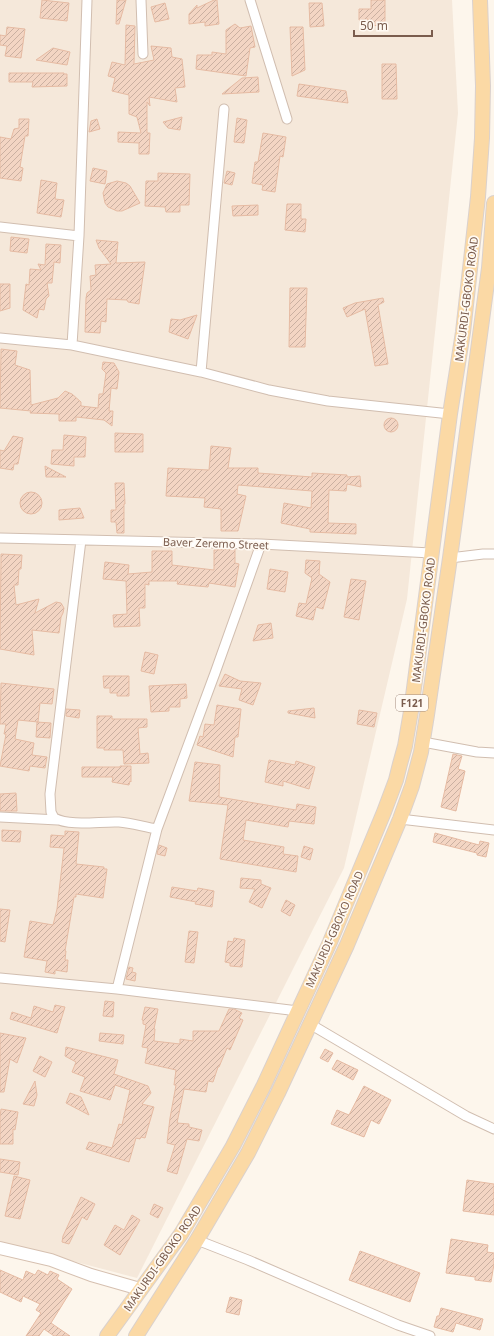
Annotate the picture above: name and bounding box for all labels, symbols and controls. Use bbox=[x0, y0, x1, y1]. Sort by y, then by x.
scale bar bbox=[354, 12, 432, 38]
text: 50 m bbox=[360, 17, 388, 34]
street label: MAKURDI-GBOKO ROAD bbox=[451, 236, 481, 362]
street label: Baver Zeremo Street bbox=[163, 534, 269, 552]
street label: MAKURDI-GBOKO ROAD bbox=[408, 557, 438, 683]
road number: F121 bbox=[396, 695, 428, 711]
street label: MAKURDI-GBOKO ROAD bbox=[302, 868, 366, 990]
street label: MAKURDI-GBOKO ROAD bbox=[120, 1202, 204, 1314]

